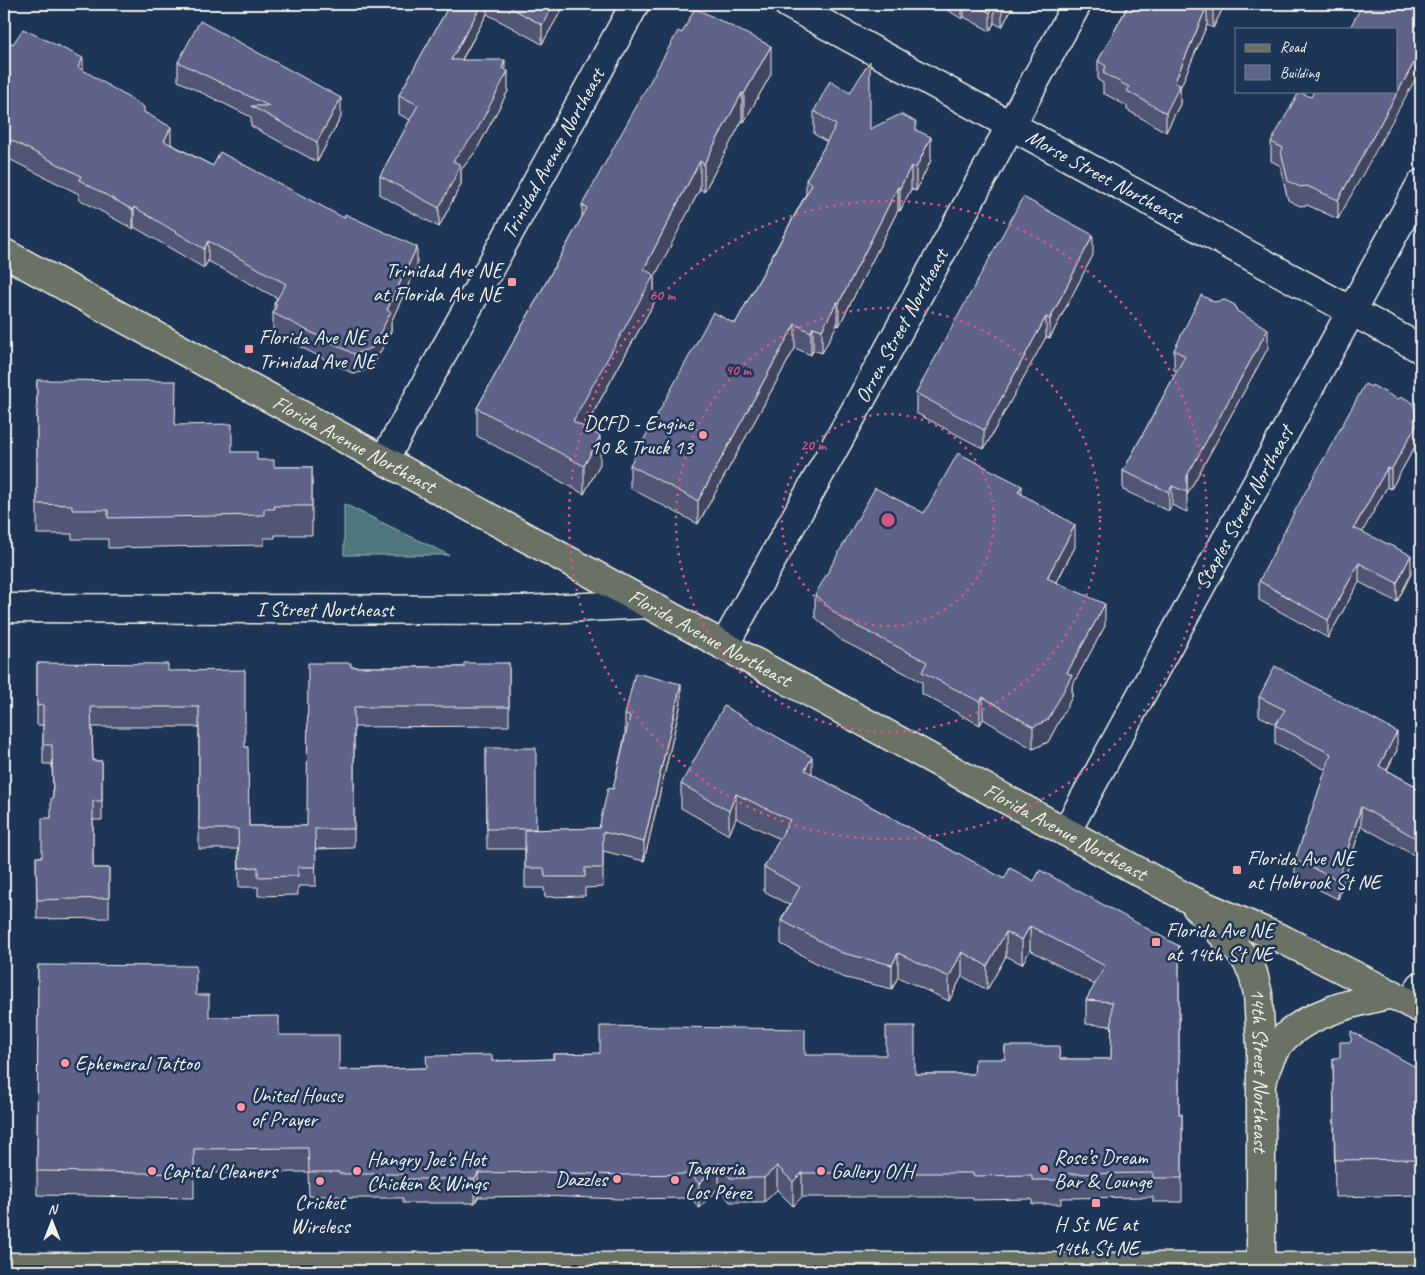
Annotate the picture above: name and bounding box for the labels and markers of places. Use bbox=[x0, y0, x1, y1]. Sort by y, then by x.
place label: Trinidad Ave NE at Florida Ave NE bbox=[373, 257, 504, 307]
marker: Trinidad Ave NE at Florida Ave NE bbox=[506, 276, 518, 288]
place label: Florida Ave NE at Trinidad Ave NE bbox=[259, 324, 389, 374]
marker: Florida Ave NE at Trinidad Ave NE bbox=[243, 343, 255, 355]
place label: DCFD - Engine 10 & Truck 13 bbox=[584, 410, 695, 460]
marker: DCFD - Engine 10 & Truck 13 bbox=[697, 429, 709, 441]
centre of rings bbox=[879, 511, 897, 529]
place label: Florida Ave NE at Holbrook St NE bbox=[1247, 845, 1383, 895]
marker: Florida Ave NE at Holbrook St NE bbox=[1231, 864, 1243, 876]
place label: Florida Ave NE at 14th St NE bbox=[1166, 917, 1276, 967]
marker: Florida Ave NE at 14th St NE bbox=[1150, 936, 1162, 948]
place label: Ephemeral Tattoo bbox=[75, 1050, 201, 1076]
marker: Ephemeral Tattoo bbox=[59, 1057, 71, 1069]
place label: United House of Prayer bbox=[251, 1082, 344, 1132]
marker: United House of Prayer bbox=[235, 1101, 247, 1113]
place label: Rose’s Dream Bar & Lounge bbox=[1054, 1144, 1153, 1194]
place label: Hangry Joe's Hot Chicken & Wings bbox=[367, 1146, 489, 1196]
place label: Taqueria Los Pérez bbox=[685, 1155, 754, 1205]
place label: Capital Cleaners bbox=[162, 1158, 279, 1184]
place label: Gallery O/H bbox=[831, 1158, 916, 1184]
marker: Rose’s Dream Bar & Lounge bbox=[1038, 1163, 1050, 1175]
marker: Capital Cleaners bbox=[146, 1165, 158, 1177]
marker: Hangry Joe's Hot Chicken & Wings bbox=[351, 1165, 363, 1177]
marker: Gallery O/H bbox=[815, 1165, 827, 1177]
place label: Dazzles bbox=[555, 1166, 609, 1192]
marker: Dazzles bbox=[611, 1173, 623, 1185]
marker: Taqueria Los Pérez bbox=[669, 1174, 681, 1186]
marker: Cricket Wireless bbox=[314, 1175, 326, 1187]
place label: Cricket Wireless bbox=[291, 1189, 351, 1239]
marker: H St NE at 14th St NE bbox=[1090, 1197, 1102, 1209]
place label: H St NE at 14th St NE bbox=[1053, 1211, 1142, 1261]

